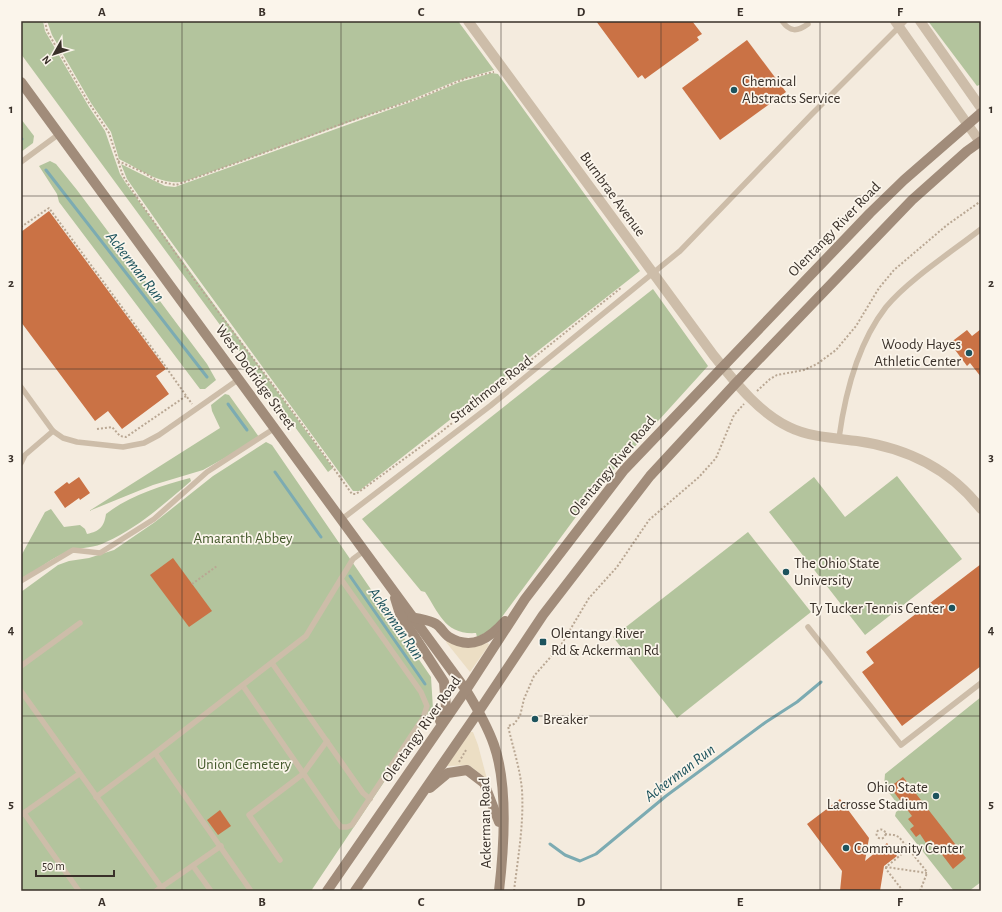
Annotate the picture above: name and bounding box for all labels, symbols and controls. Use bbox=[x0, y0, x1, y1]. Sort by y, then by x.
text: A bbox=[98, 6, 106, 19]
text: B bbox=[258, 6, 266, 19]
text: C bbox=[418, 6, 425, 19]
text: D bbox=[577, 6, 586, 19]
text: E bbox=[737, 6, 744, 19]
text: F bbox=[897, 6, 904, 19]
north arrow bbox=[34, 34, 74, 74]
text: N bbox=[40, 54, 53, 66]
place label: Chemical Abstracts Service bbox=[742, 74, 840, 106]
marker: Chemical Abstracts Service bbox=[729, 85, 739, 95]
text: 1 bbox=[9, 103, 13, 116]
text: 1 bbox=[989, 103, 993, 116]
street label: Burnbrae Avenue bbox=[577, 149, 648, 239]
street label: Olentangy River Road bbox=[785, 179, 884, 280]
water label: Ackerman Run bbox=[102, 228, 167, 305]
text: 2 bbox=[8, 277, 14, 290]
text: 2 bbox=[988, 277, 994, 290]
street label: West Dodridge Street bbox=[213, 322, 299, 433]
place label: Woody Hayes Athletic Center bbox=[874, 337, 961, 369]
marker: Woody Hayes Athletic Center bbox=[964, 348, 974, 358]
street label: Strathmore Road bbox=[448, 353, 535, 426]
street label: Olentangy River Road bbox=[566, 413, 659, 519]
text: 3 bbox=[8, 451, 14, 464]
text: 3 bbox=[988, 451, 994, 464]
park label: Amaranth Abbey bbox=[194, 531, 293, 546]
place label: The Ohio State University bbox=[794, 556, 880, 588]
marker: The Ohio State University bbox=[781, 567, 791, 577]
water label: Ackerman Run bbox=[365, 584, 427, 663]
place label: Ty Tucker Tennis Center bbox=[810, 601, 944, 616]
marker: Ty Tucker Tennis Center bbox=[947, 603, 957, 613]
text: 4 bbox=[8, 624, 15, 637]
text: 4 bbox=[988, 624, 995, 637]
place label: Olentangy River Rd & Ackerman Rd bbox=[551, 626, 659, 658]
marker: Olentangy River Rd & Ackerman Rd bbox=[538, 637, 548, 647]
street label: Olentangy River Road bbox=[379, 673, 464, 785]
place label: Breaker bbox=[543, 712, 588, 727]
marker: Breaker bbox=[530, 714, 540, 724]
water label: Ackerman Run bbox=[641, 741, 718, 805]
park label: Union Cemetery bbox=[197, 757, 292, 772]
street label: Ackerman Road bbox=[477, 777, 494, 869]
place label: Ohio State Lacrosse Stadium bbox=[827, 780, 928, 812]
marker: Ohio State Lacrosse Stadium bbox=[931, 791, 941, 801]
text: 5 bbox=[8, 798, 14, 811]
text: 5 bbox=[988, 798, 994, 811]
place label: Community Center bbox=[854, 841, 964, 856]
marker: Community Center bbox=[841, 843, 851, 853]
scale bar bbox=[36, 852, 114, 878]
text: 50 m bbox=[42, 860, 65, 872]
text: A bbox=[98, 896, 106, 909]
text: B bbox=[258, 896, 266, 909]
text: C bbox=[418, 896, 425, 909]
text: D bbox=[577, 896, 586, 909]
text: E bbox=[737, 896, 744, 909]
text: F bbox=[897, 896, 904, 909]

